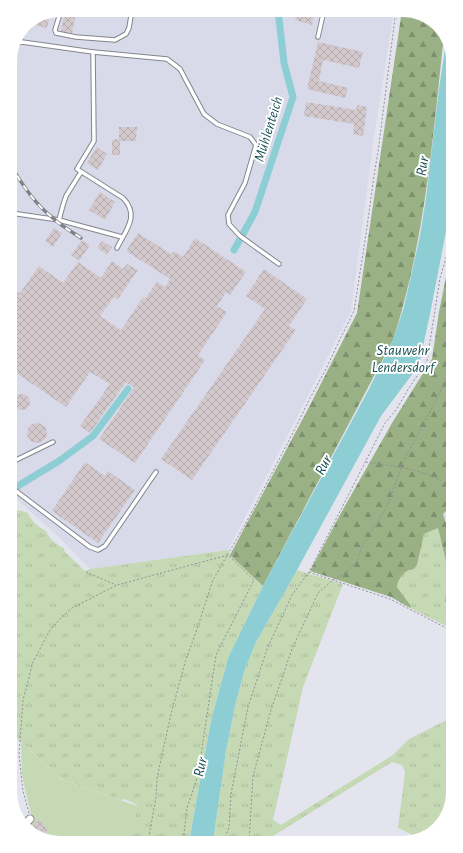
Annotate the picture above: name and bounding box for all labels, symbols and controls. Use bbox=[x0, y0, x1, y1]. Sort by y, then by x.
water label: Mühlenteich bbox=[251, 95, 285, 164]
water label: Rur bbox=[414, 154, 432, 177]
water label: Stauwehr Lendersdorf bbox=[372, 343, 437, 375]
water label: Rur bbox=[312, 452, 335, 477]
water label: Rur bbox=[191, 755, 210, 778]

